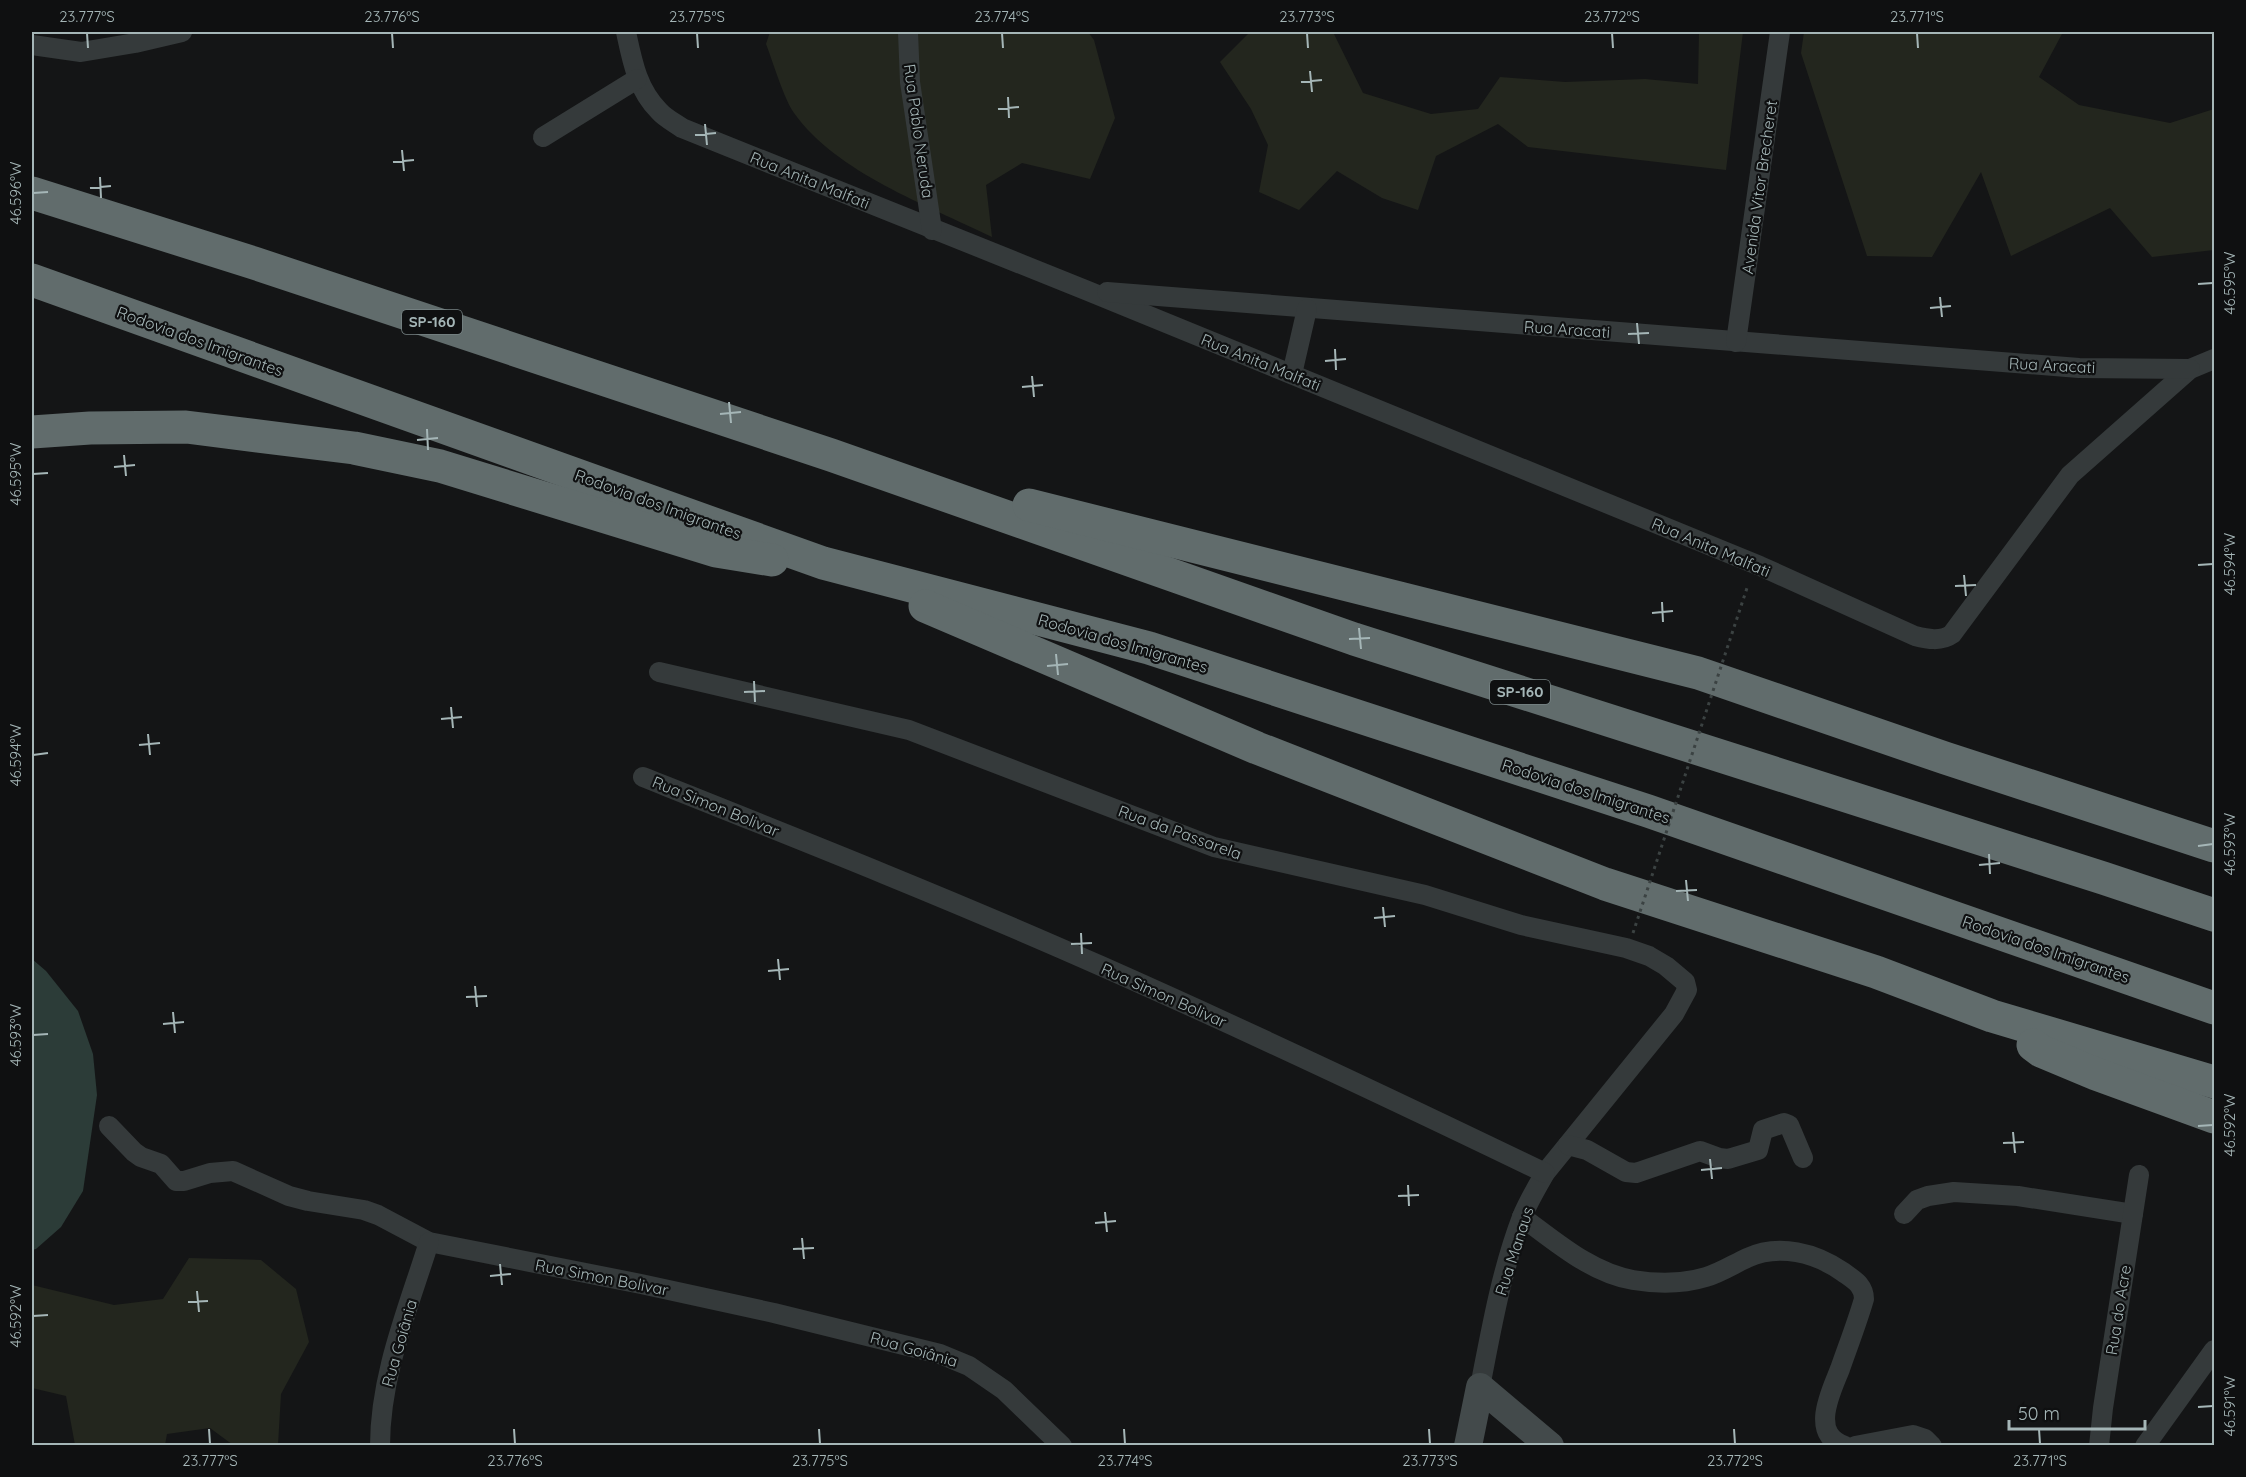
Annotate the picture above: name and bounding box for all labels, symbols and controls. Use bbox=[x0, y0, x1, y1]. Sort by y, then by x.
text: 23.777°S bbox=[59, 7, 115, 26]
text: 23.776°S bbox=[364, 7, 420, 26]
text: 23.775°S bbox=[669, 7, 725, 26]
text: 23.774°S bbox=[975, 7, 1030, 26]
text: 23.773°S bbox=[1279, 7, 1335, 26]
text: 23.772°S bbox=[1584, 7, 1640, 26]
text: 23.771°S bbox=[1890, 7, 1944, 26]
street label: Rua Pablo Neruda bbox=[900, 63, 938, 199]
street label: Avenida Vitor Brecheret bbox=[1737, 99, 1781, 275]
street label: Rua Anita Malfati bbox=[747, 147, 873, 213]
text: 46.596°W bbox=[6, 161, 25, 224]
text: 46.595°W bbox=[2220, 251, 2239, 314]
street label: Rodovia dos Imigrantes bbox=[114, 302, 286, 380]
road number: SP-160 bbox=[402, 310, 462, 334]
street label: Rua Aracati bbox=[1523, 316, 1611, 342]
street label: Rua Anita Malfati bbox=[1198, 329, 1324, 395]
street label: Rua Aracati bbox=[2008, 353, 2096, 377]
text: 46.595°W bbox=[6, 442, 25, 505]
street label: Rodovia dos Imigrantes bbox=[572, 465, 744, 543]
street label: Rua Anita Malfati bbox=[1649, 513, 1773, 581]
text: 46.594°W bbox=[2220, 532, 2239, 595]
street label: Rodovia dos Imigrantes bbox=[1036, 609, 1210, 677]
road number: SP-160 bbox=[1490, 680, 1550, 704]
text: 46.594°W bbox=[6, 723, 25, 786]
street label: Rodovia dos Imigrantes bbox=[1499, 754, 1673, 828]
street label: Rua Simon Bolivar bbox=[649, 771, 783, 841]
street label: Rua da Passarela bbox=[1116, 800, 1244, 864]
text: 46.593°W bbox=[2220, 812, 2239, 875]
street label: Rodovia dos Imigrantes bbox=[1960, 911, 2132, 987]
street label: Rua Simon Bolivar bbox=[1098, 958, 1230, 1032]
text: 46.593°W bbox=[6, 1003, 25, 1066]
text: 46.592°W bbox=[2220, 1093, 2239, 1157]
street label: Rua Manaus bbox=[1490, 1204, 1538, 1298]
street label: Rua Simon Bolivar bbox=[534, 1254, 670, 1300]
street label: Rua do Acre bbox=[2101, 1264, 2135, 1356]
text: 46.592°W bbox=[6, 1284, 25, 1348]
street label: Rua Goiânia bbox=[377, 1297, 421, 1389]
street label: Rua Goiânia bbox=[868, 1327, 960, 1371]
text: 46.591°W bbox=[2220, 1375, 2239, 1436]
scale bar bbox=[2009, 1393, 2146, 1431]
text: 50 m bbox=[2018, 1402, 2060, 1425]
text: 23.777°S bbox=[182, 1451, 238, 1470]
text: 23.776°S bbox=[487, 1451, 543, 1470]
text: 23.775°S bbox=[792, 1451, 848, 1470]
text: 23.774°S bbox=[1098, 1451, 1153, 1470]
text: 23.773°S bbox=[1402, 1451, 1458, 1470]
text: 23.772°S bbox=[1707, 1451, 1763, 1470]
text: 23.771°S bbox=[2013, 1451, 2067, 1470]

